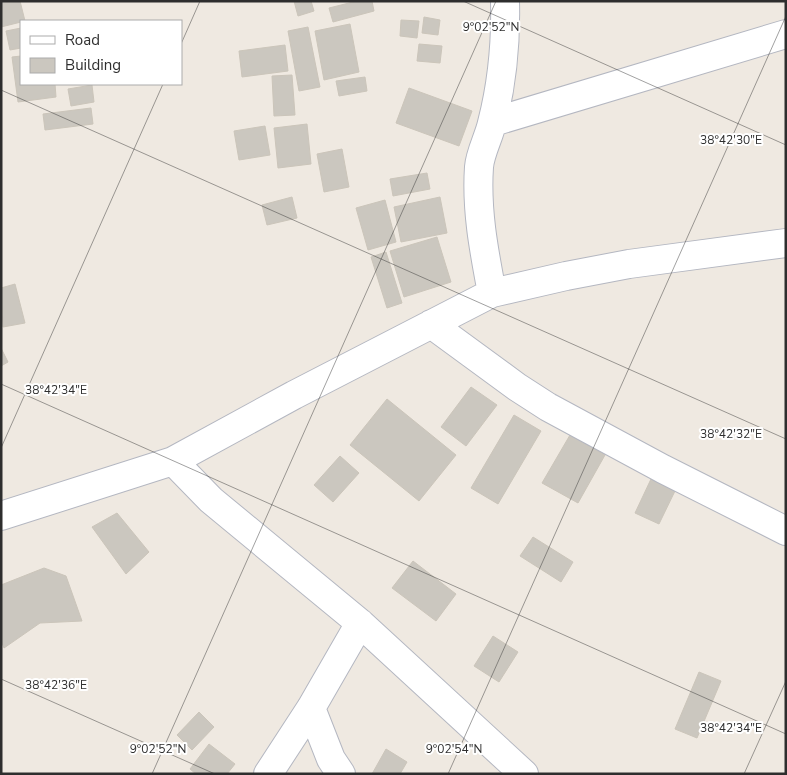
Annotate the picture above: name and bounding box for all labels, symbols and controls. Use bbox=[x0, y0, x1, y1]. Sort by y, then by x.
text: 9°02'52"N bbox=[463, 19, 519, 35]
legend bbox=[20, 20, 182, 85]
text: Road bbox=[65, 30, 100, 50]
text: Building bbox=[65, 55, 121, 75]
text: 38°42'30"E bbox=[700, 132, 762, 148]
text: 38°42'34"E bbox=[25, 382, 87, 398]
text: 38°42'32"E bbox=[700, 426, 762, 442]
text: 38°42'36"E bbox=[25, 677, 87, 693]
text: 38°42'34"E bbox=[700, 720, 762, 736]
text: 9°02'52"N bbox=[130, 741, 186, 757]
text: 9°02'54"N bbox=[426, 741, 482, 757]

